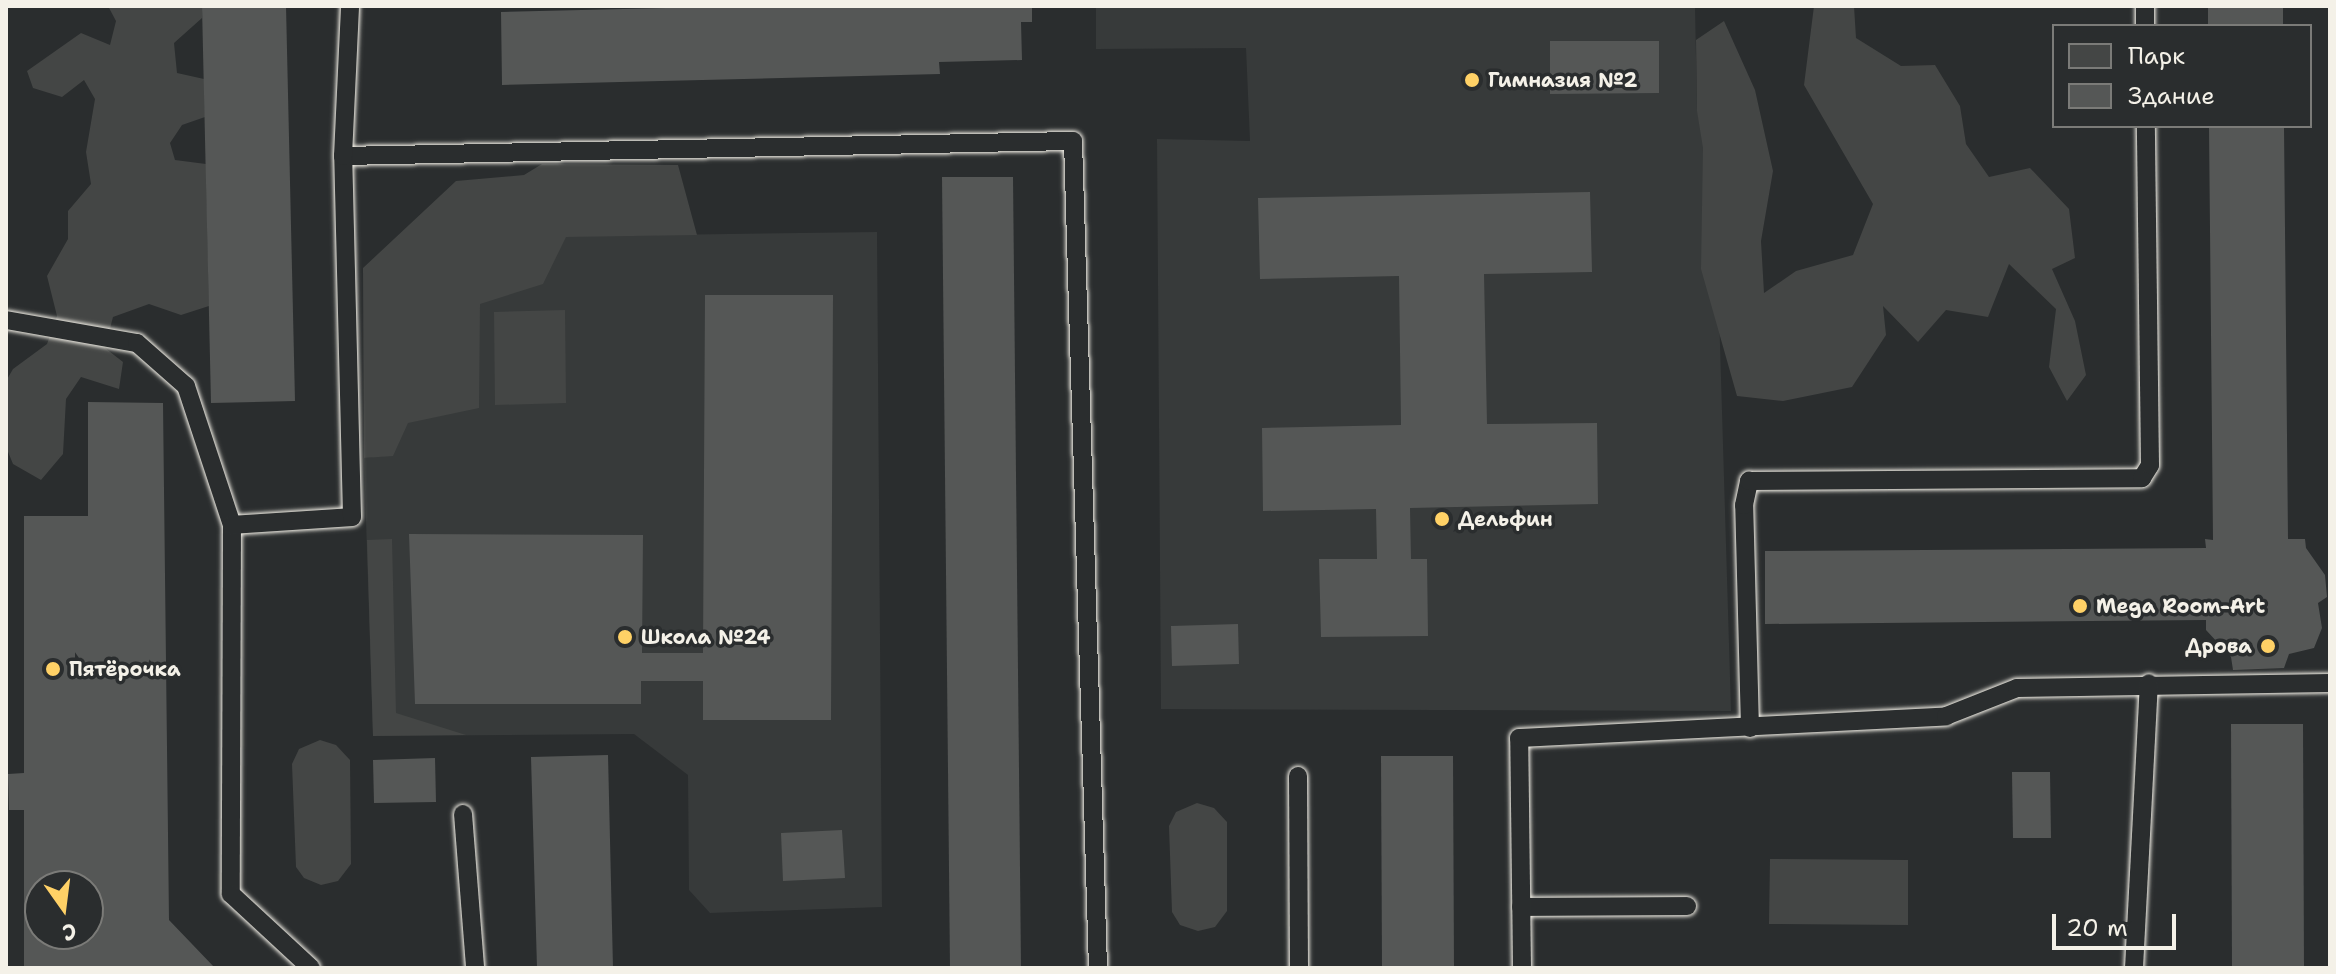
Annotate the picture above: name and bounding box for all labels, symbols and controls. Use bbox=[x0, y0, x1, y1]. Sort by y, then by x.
legend bbox=[2052, 24, 2312, 128]
text: Парк bbox=[2128, 40, 2185, 72]
place label: Гимназия №2 bbox=[1488, 68, 1637, 92]
marker: Гимназия №2 bbox=[1463, 71, 1481, 89]
text: Здание bbox=[2128, 80, 2215, 112]
place label: Дельфин bbox=[1458, 507, 1553, 531]
marker: Дельфин bbox=[1433, 510, 1451, 528]
place label: Mega Room-Art bbox=[2096, 594, 2265, 618]
marker: Mega Room-Art bbox=[2071, 597, 2089, 615]
place label: Школа №24 bbox=[641, 625, 771, 649]
marker: Школа №24 bbox=[616, 628, 634, 646]
place label: Дрова bbox=[2185, 634, 2252, 658]
marker: Дрова bbox=[2259, 637, 2277, 655]
place label: Пятёрочка bbox=[69, 657, 181, 681]
marker: Пятёрочка bbox=[44, 660, 62, 678]
north arrow bbox=[24, 870, 104, 950]
scale bar bbox=[2056, 898, 2180, 948]
text: 20 m bbox=[2066, 912, 2128, 944]
text: С bbox=[59, 916, 80, 948]

